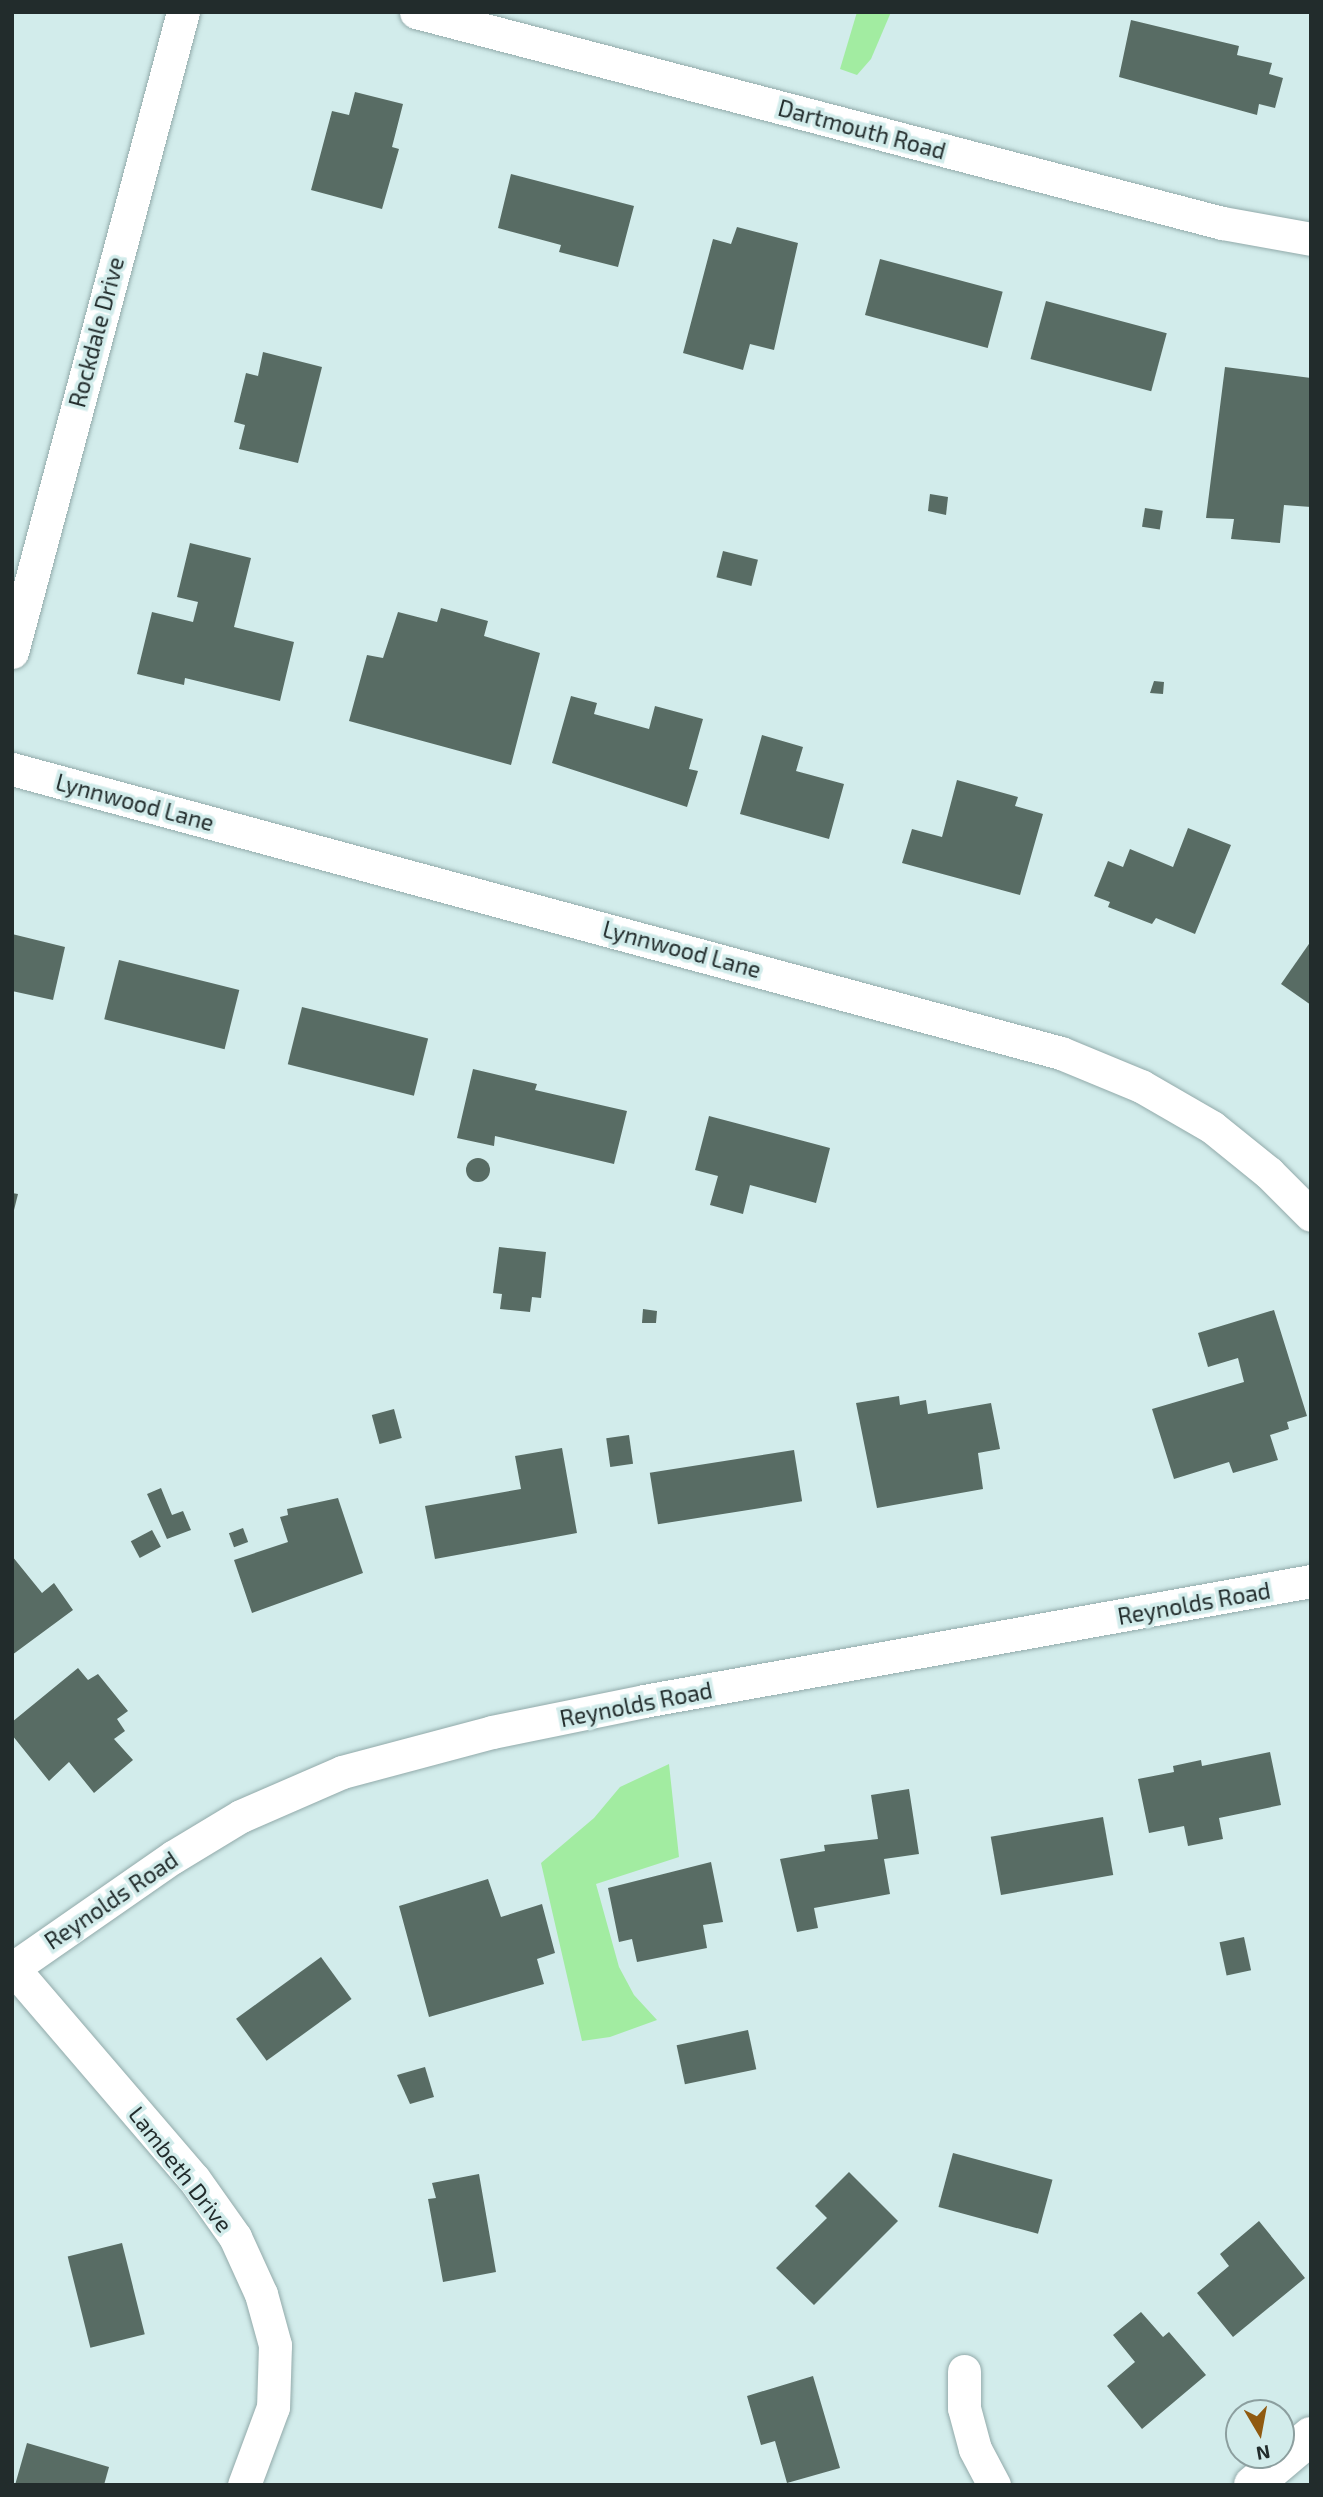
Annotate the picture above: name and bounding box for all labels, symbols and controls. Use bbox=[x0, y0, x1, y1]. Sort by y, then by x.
street label: Dartmouth Road bbox=[775, 93, 949, 165]
street label: Rockdale Drive bbox=[63, 254, 129, 410]
street label: Lynnwood Lane bbox=[53, 768, 217, 836]
street label: Lynnwood Lane bbox=[600, 915, 764, 983]
street label: Reynolds Road bbox=[1115, 1576, 1273, 1630]
street label: Reynolds Road bbox=[557, 1676, 715, 1732]
street label: Reynolds Road bbox=[39, 1845, 183, 1955]
street label: Lambeth Drive bbox=[123, 2101, 239, 2237]
north arrow bbox=[1225, 2399, 1295, 2469]
text: N bbox=[1255, 2441, 1272, 2466]

